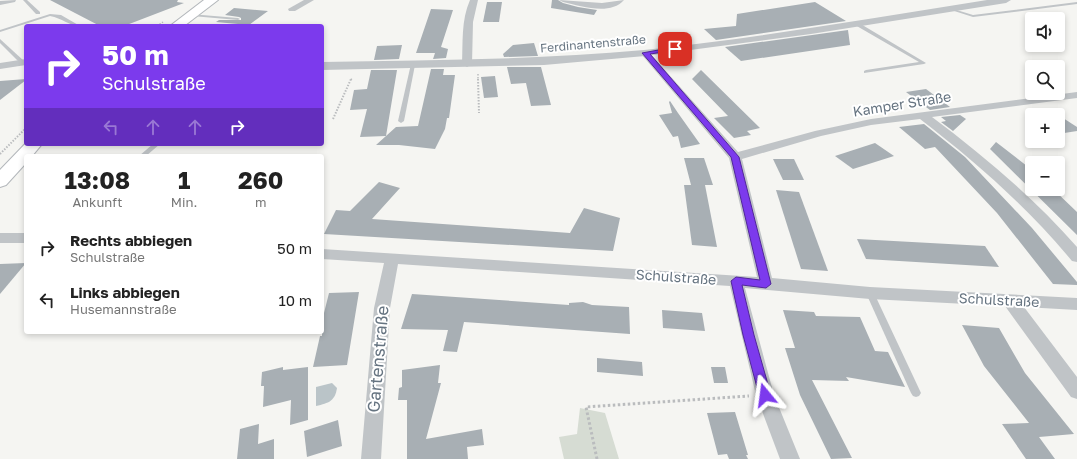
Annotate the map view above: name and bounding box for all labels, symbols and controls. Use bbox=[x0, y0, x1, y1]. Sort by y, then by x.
map controls bbox=[1025, 12, 1065, 196]
button: sound bbox=[1025, 12, 1065, 52]
street label: Ferdinantenstraße bbox=[539, 31, 647, 56]
pin bbox=[658, 32, 692, 66]
text: 50 m bbox=[102, 38, 169, 71]
icon: arrive bbox=[664, 38, 686, 60]
icon: right bbox=[36, 40, 88, 92]
button: search bbox=[1025, 60, 1065, 100]
text: Schulstraße bbox=[102, 72, 206, 94]
street label: Kamper Straße bbox=[852, 87, 952, 120]
button: + bbox=[1025, 108, 1065, 148]
icon: left bbox=[100, 116, 122, 138]
icon: ahead bbox=[142, 116, 164, 138]
icon: ahead bbox=[184, 116, 206, 138]
icon: right bbox=[226, 116, 248, 138]
button: − bbox=[1025, 156, 1065, 196]
text: 13:08 bbox=[65, 165, 130, 194]
text: 1 bbox=[178, 165, 190, 194]
text: 260 bbox=[238, 165, 283, 194]
text: Ankunft bbox=[72, 194, 122, 210]
text: Min. bbox=[171, 194, 197, 210]
text: m bbox=[255, 194, 266, 210]
text: Rechts abbiegen bbox=[70, 231, 192, 249]
icon: right bbox=[36, 237, 58, 259]
text: 50 m bbox=[277, 239, 312, 257]
text: Schulstraße bbox=[70, 249, 145, 265]
street label: Schulstraße bbox=[635, 265, 717, 288]
text: Links abbiegen bbox=[70, 283, 180, 301]
icon: left bbox=[36, 289, 58, 311]
street label: Schulstraße bbox=[958, 289, 1040, 310]
text: 10 m bbox=[278, 291, 312, 309]
text: Husemannstraße bbox=[70, 301, 176, 317]
street label: Gartenstraße bbox=[362, 304, 393, 413]
position arrow bbox=[744, 374, 786, 416]

